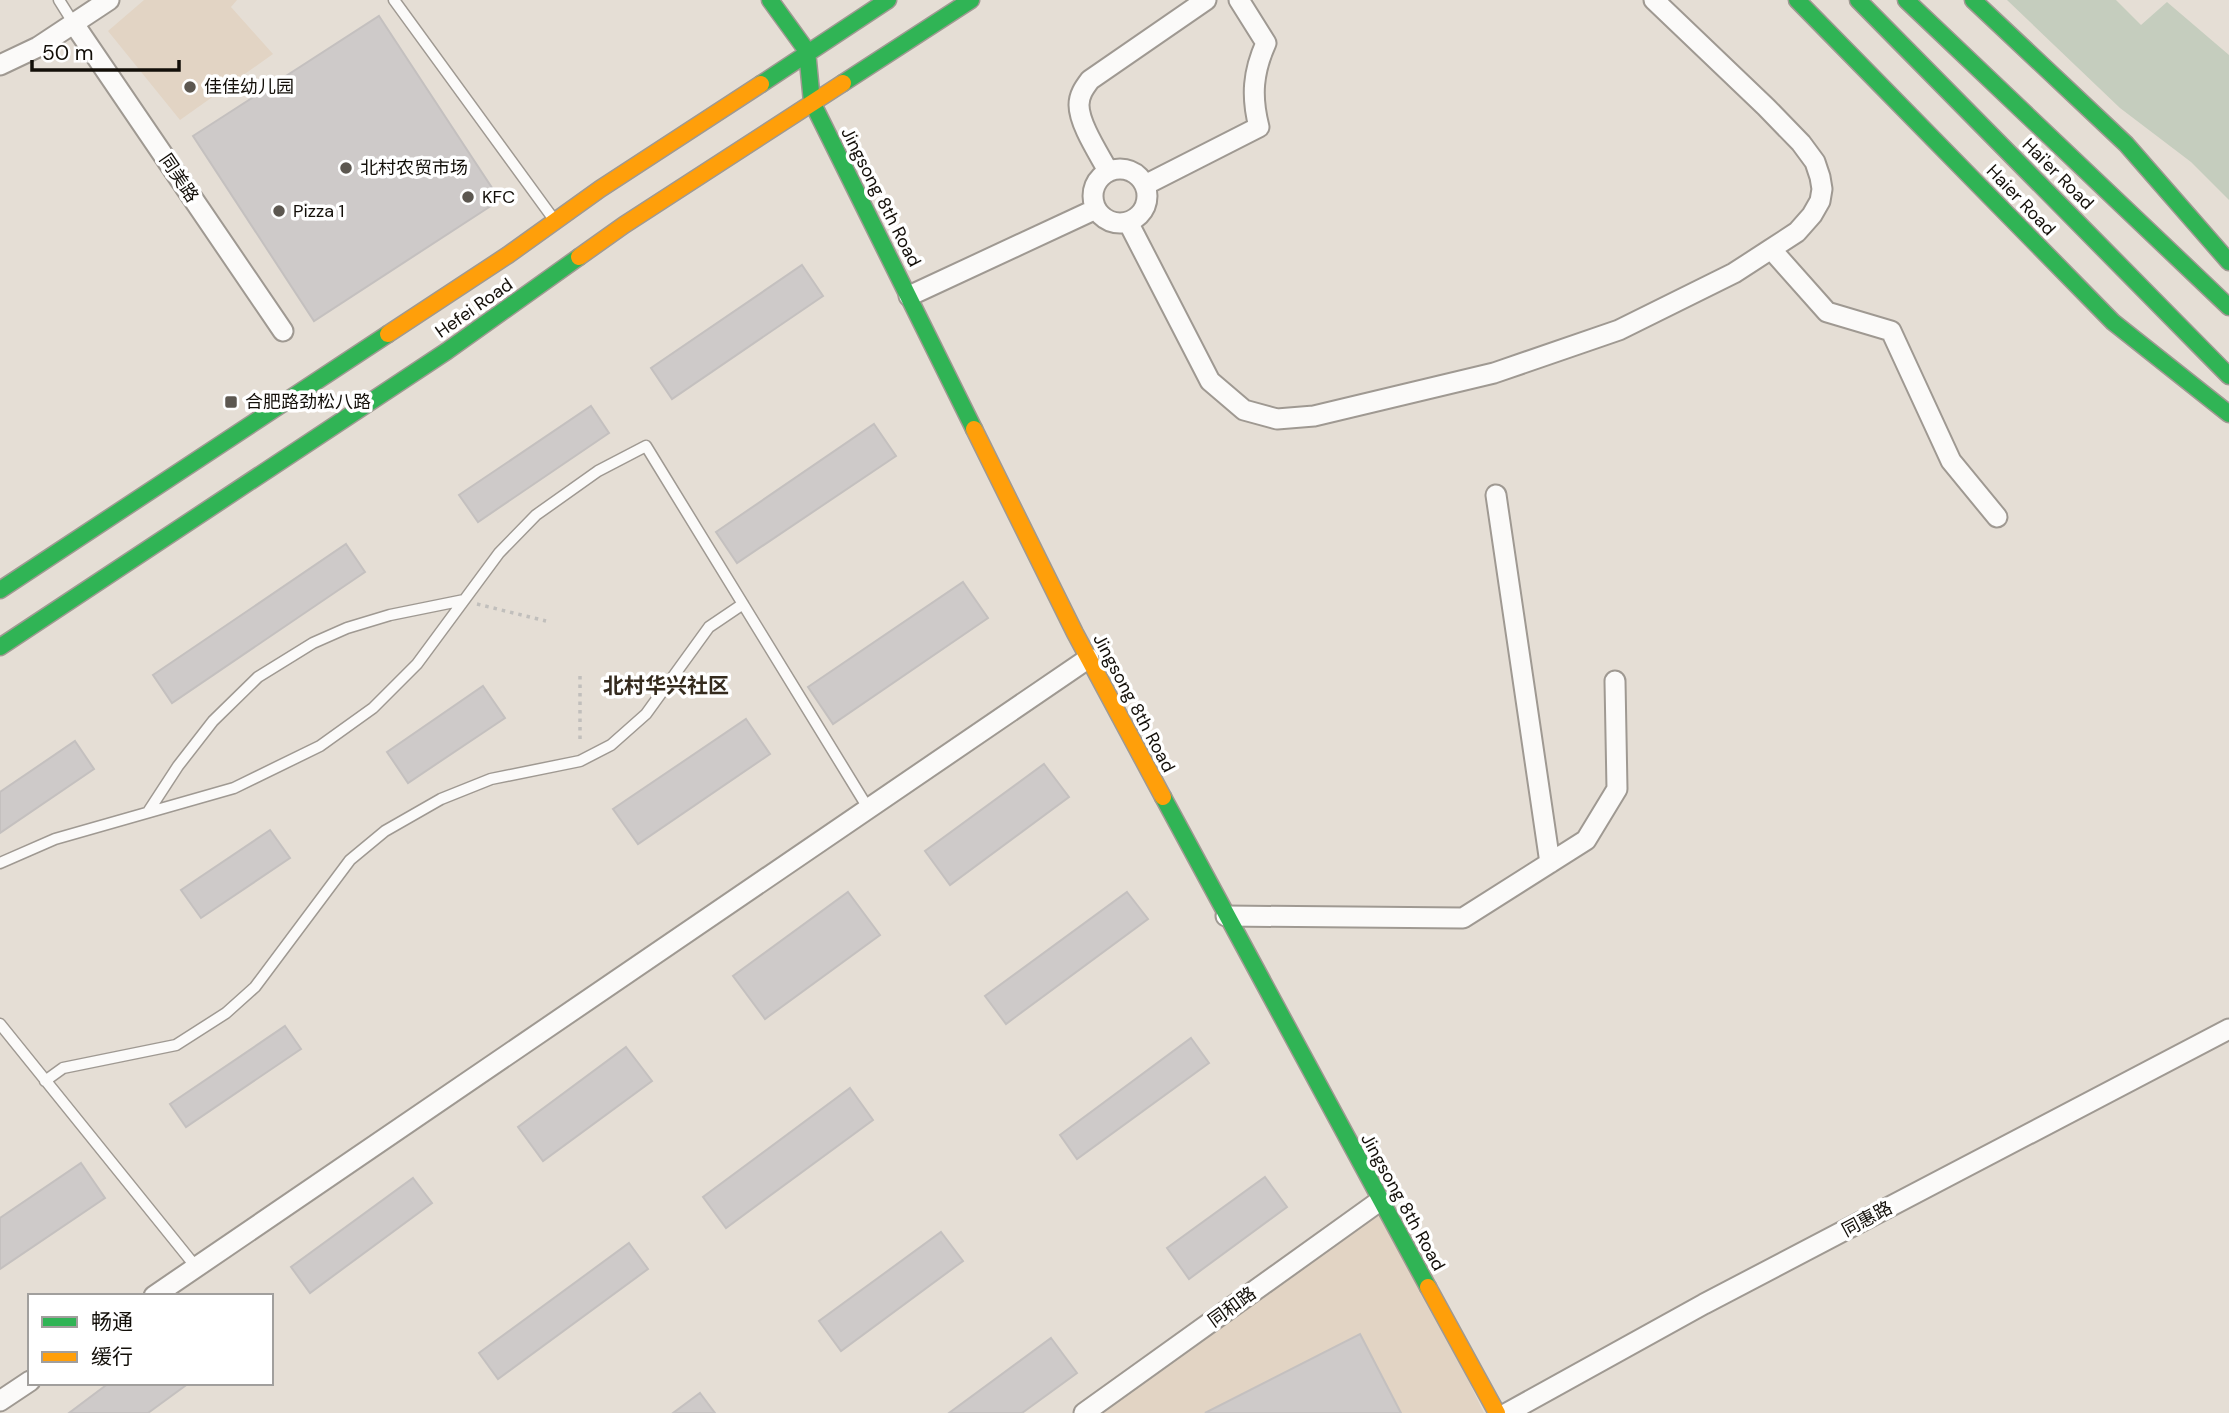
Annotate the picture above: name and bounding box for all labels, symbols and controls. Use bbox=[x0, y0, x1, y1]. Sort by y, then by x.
scale bar bbox=[32, 28, 178, 72]
text: 50 m bbox=[42, 39, 93, 67]
place label: 佳佳幼儿园 bbox=[204, 75, 294, 99]
marker: 佳佳幼儿园 bbox=[182, 79, 198, 95]
street label: Jingsong 8th Road bbox=[835, 123, 927, 271]
street label: Hai'er Road bbox=[2017, 133, 2099, 215]
street label: 同美路 bbox=[154, 149, 204, 207]
place label: 北村农贸市场 bbox=[360, 156, 468, 180]
street label: Haier Road bbox=[1981, 159, 2061, 241]
marker: 北村农贸市场 bbox=[338, 160, 354, 176]
place label: KFC bbox=[482, 185, 515, 209]
marker: KFC bbox=[460, 189, 476, 205]
place label: Pizza 1 bbox=[293, 199, 344, 223]
marker: Pizza 1 bbox=[271, 203, 287, 219]
street label: Hefei Road bbox=[430, 273, 518, 343]
place label: 合肥路劲松八路 bbox=[245, 390, 371, 414]
marker: 合肥路劲松八路 bbox=[223, 394, 239, 410]
street label: Jingsong 8th Road bbox=[1087, 630, 1181, 776]
district label: 北村华兴社区 bbox=[603, 672, 729, 700]
street label: Jingsong 8th Road bbox=[1355, 1129, 1451, 1275]
street label: 同惠路 bbox=[1838, 1196, 1896, 1242]
street label: 同和路 bbox=[1203, 1281, 1261, 1333]
legend bbox=[28, 1294, 273, 1385]
text: 畅通 bbox=[91, 1308, 133, 1336]
text: 缓行 bbox=[91, 1343, 133, 1371]

